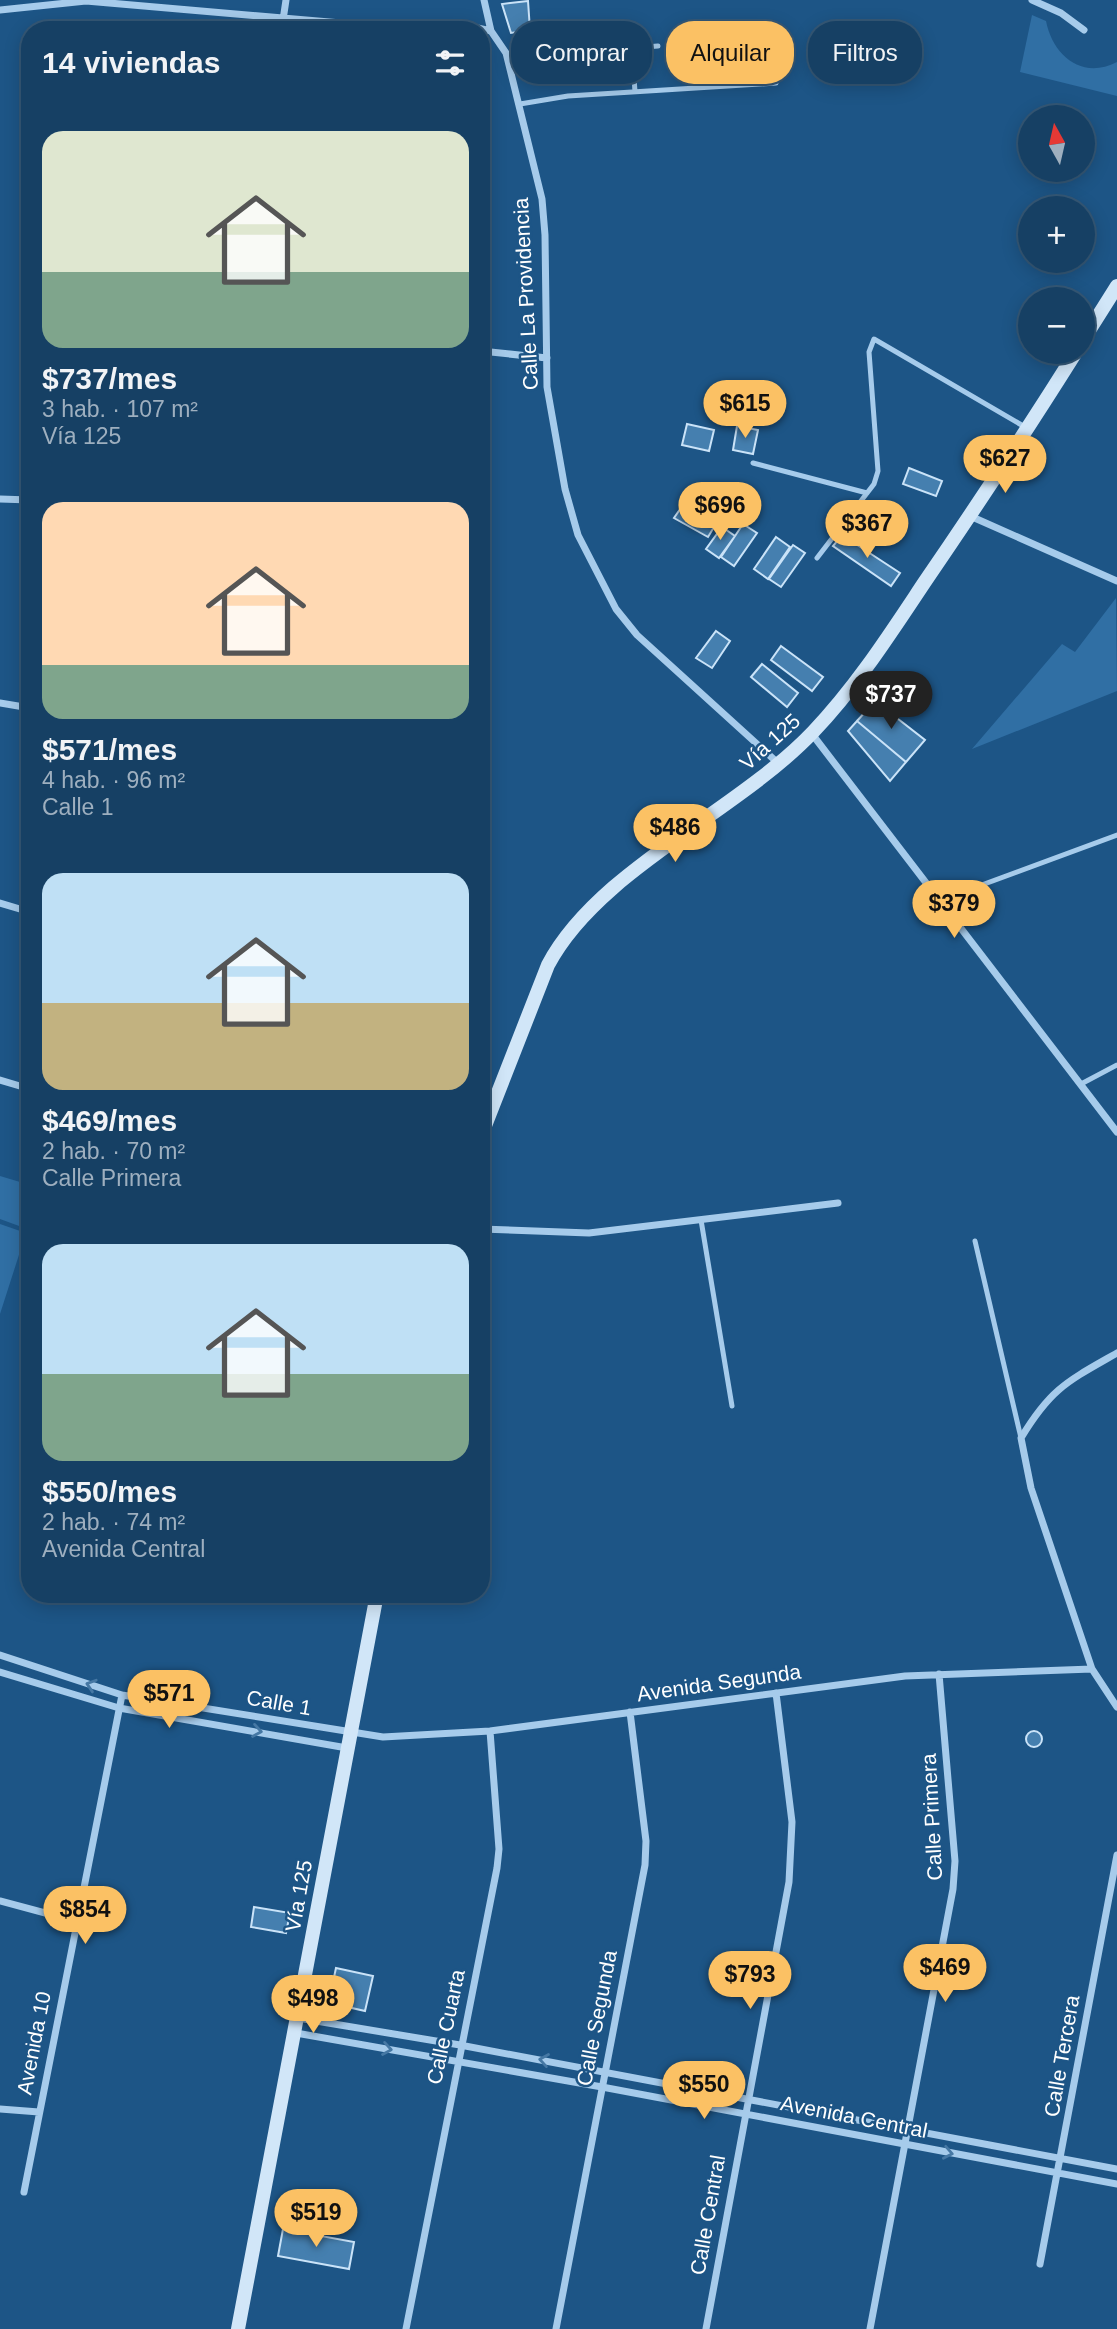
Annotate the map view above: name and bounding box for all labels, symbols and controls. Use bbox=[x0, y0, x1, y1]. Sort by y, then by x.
chip: Comprar bbox=[511, 21, 652, 84]
chip: Alquilar bbox=[666, 21, 794, 84]
chip: Filtros bbox=[808, 21, 922, 84]
icon: filters bbox=[431, 44, 469, 82]
text: 14 viviendas bbox=[42, 46, 220, 79]
north arrow bbox=[1018, 105, 1096, 182]
map controls bbox=[1018, 105, 1095, 364]
icon: home bbox=[193, 177, 319, 303]
button: + bbox=[1018, 196, 1095, 273]
street label: Calle La Providencia bbox=[509, 197, 542, 391]
button: − bbox=[1018, 287, 1095, 364]
text: $737/mes bbox=[42, 362, 177, 395]
pin: $615 bbox=[704, 380, 786, 440]
text: $615 bbox=[719, 390, 771, 416]
text: 3 hab. · 107 m² bbox=[42, 396, 198, 422]
text: Vía 125 bbox=[42, 423, 121, 449]
pin: $627 bbox=[964, 435, 1046, 495]
text: $627 bbox=[979, 445, 1031, 471]
pin: $696 bbox=[679, 482, 761, 542]
text: $696 bbox=[694, 492, 746, 518]
pin: $367 bbox=[826, 500, 908, 560]
text: $367 bbox=[841, 510, 893, 536]
icon: home bbox=[193, 548, 319, 674]
pin: $737 bbox=[850, 672, 932, 731]
text: $737 bbox=[865, 681, 917, 707]
street label: Vía 125 bbox=[735, 709, 804, 774]
text: $571/mes bbox=[42, 733, 177, 766]
text: 4 hab. · 96 m² bbox=[42, 767, 185, 793]
text: Calle 1 bbox=[42, 794, 114, 820]
pin: $486 bbox=[634, 804, 716, 864]
text: $486 bbox=[649, 814, 701, 840]
pin: $379 bbox=[913, 880, 995, 940]
text: $379 bbox=[928, 890, 980, 916]
icon: home bbox=[193, 919, 319, 1045]
text: $469/mes bbox=[42, 1104, 177, 1137]
text: 2 hab. · 70 m² bbox=[42, 1138, 185, 1164]
text: Calle Primera bbox=[42, 1165, 181, 1191]
icon: home bbox=[193, 1290, 319, 1416]
text: $550/mes bbox=[42, 1475, 177, 1508]
text: 2 hab. · 74 m² bbox=[42, 1509, 185, 1535]
text: Avenida Central bbox=[42, 1536, 205, 1562]
street label: Avenida Segunda bbox=[635, 1660, 803, 1705]
pin: $571 bbox=[128, 1670, 210, 1730]
one-way arrow bbox=[85, 1679, 97, 1693]
text: $571 bbox=[143, 1680, 195, 1706]
street label: Calle 1 bbox=[245, 1686, 313, 1720]
one-way arrow bbox=[251, 1723, 263, 1738]
street label: Calle Primera bbox=[917, 1753, 946, 1881]
street label: Vía 125 bbox=[281, 1858, 316, 1934]
pin: $854 bbox=[44, 1886, 126, 1946]
text: $854 bbox=[59, 1896, 111, 1922]
pin: $469 bbox=[904, 1944, 986, 2004]
street label: Calle Segunda bbox=[572, 1948, 621, 2088]
pin: $793 bbox=[709, 1952, 791, 2011]
text: $469 bbox=[919, 1954, 971, 1980]
text: $793 bbox=[724, 1961, 776, 1987]
street label: Calle Cuarta bbox=[422, 1967, 469, 2086]
pin: $498 bbox=[272, 1976, 354, 2035]
text: $498 bbox=[287, 1985, 339, 2011]
street label: Avenida 10 bbox=[12, 1989, 55, 2096]
street label: Calle Tercera bbox=[1039, 1993, 1084, 2119]
one-way arrow bbox=[381, 2041, 393, 2056]
one-way arrow bbox=[538, 2054, 550, 2069]
pin: $550 bbox=[663, 2062, 745, 2121]
text: $550 bbox=[678, 2071, 730, 2097]
street label: Avenida Central bbox=[779, 2091, 929, 2142]
one-way arrow bbox=[942, 2144, 954, 2159]
street label: Calle Central bbox=[686, 2153, 729, 2277]
pin: $519 bbox=[275, 2190, 357, 2249]
text: $519 bbox=[290, 2199, 342, 2225]

